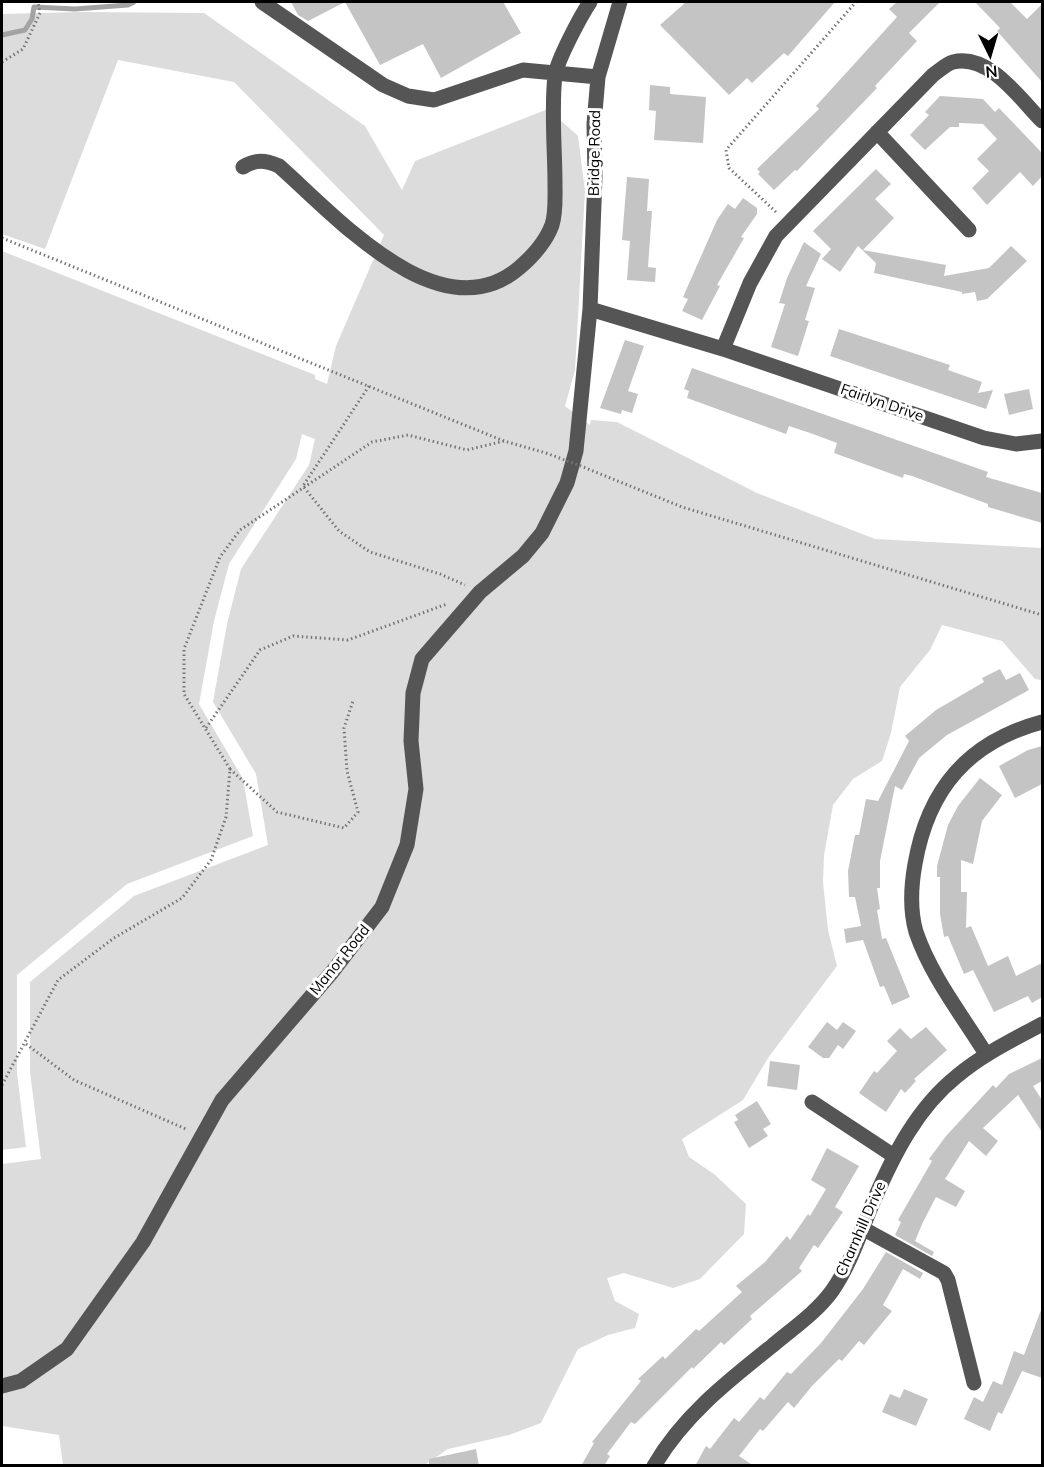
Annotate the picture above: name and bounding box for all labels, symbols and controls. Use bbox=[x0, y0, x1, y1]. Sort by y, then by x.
north arrow bbox=[960, 24, 1020, 84]
text: N bbox=[985, 61, 998, 82]
street label: Bridge Road bbox=[585, 110, 605, 196]
street label: Fairlyn Drive bbox=[838, 380, 926, 426]
street label: Manor Road bbox=[306, 921, 374, 999]
street label: Charnhill Drive bbox=[832, 1179, 890, 1279]

